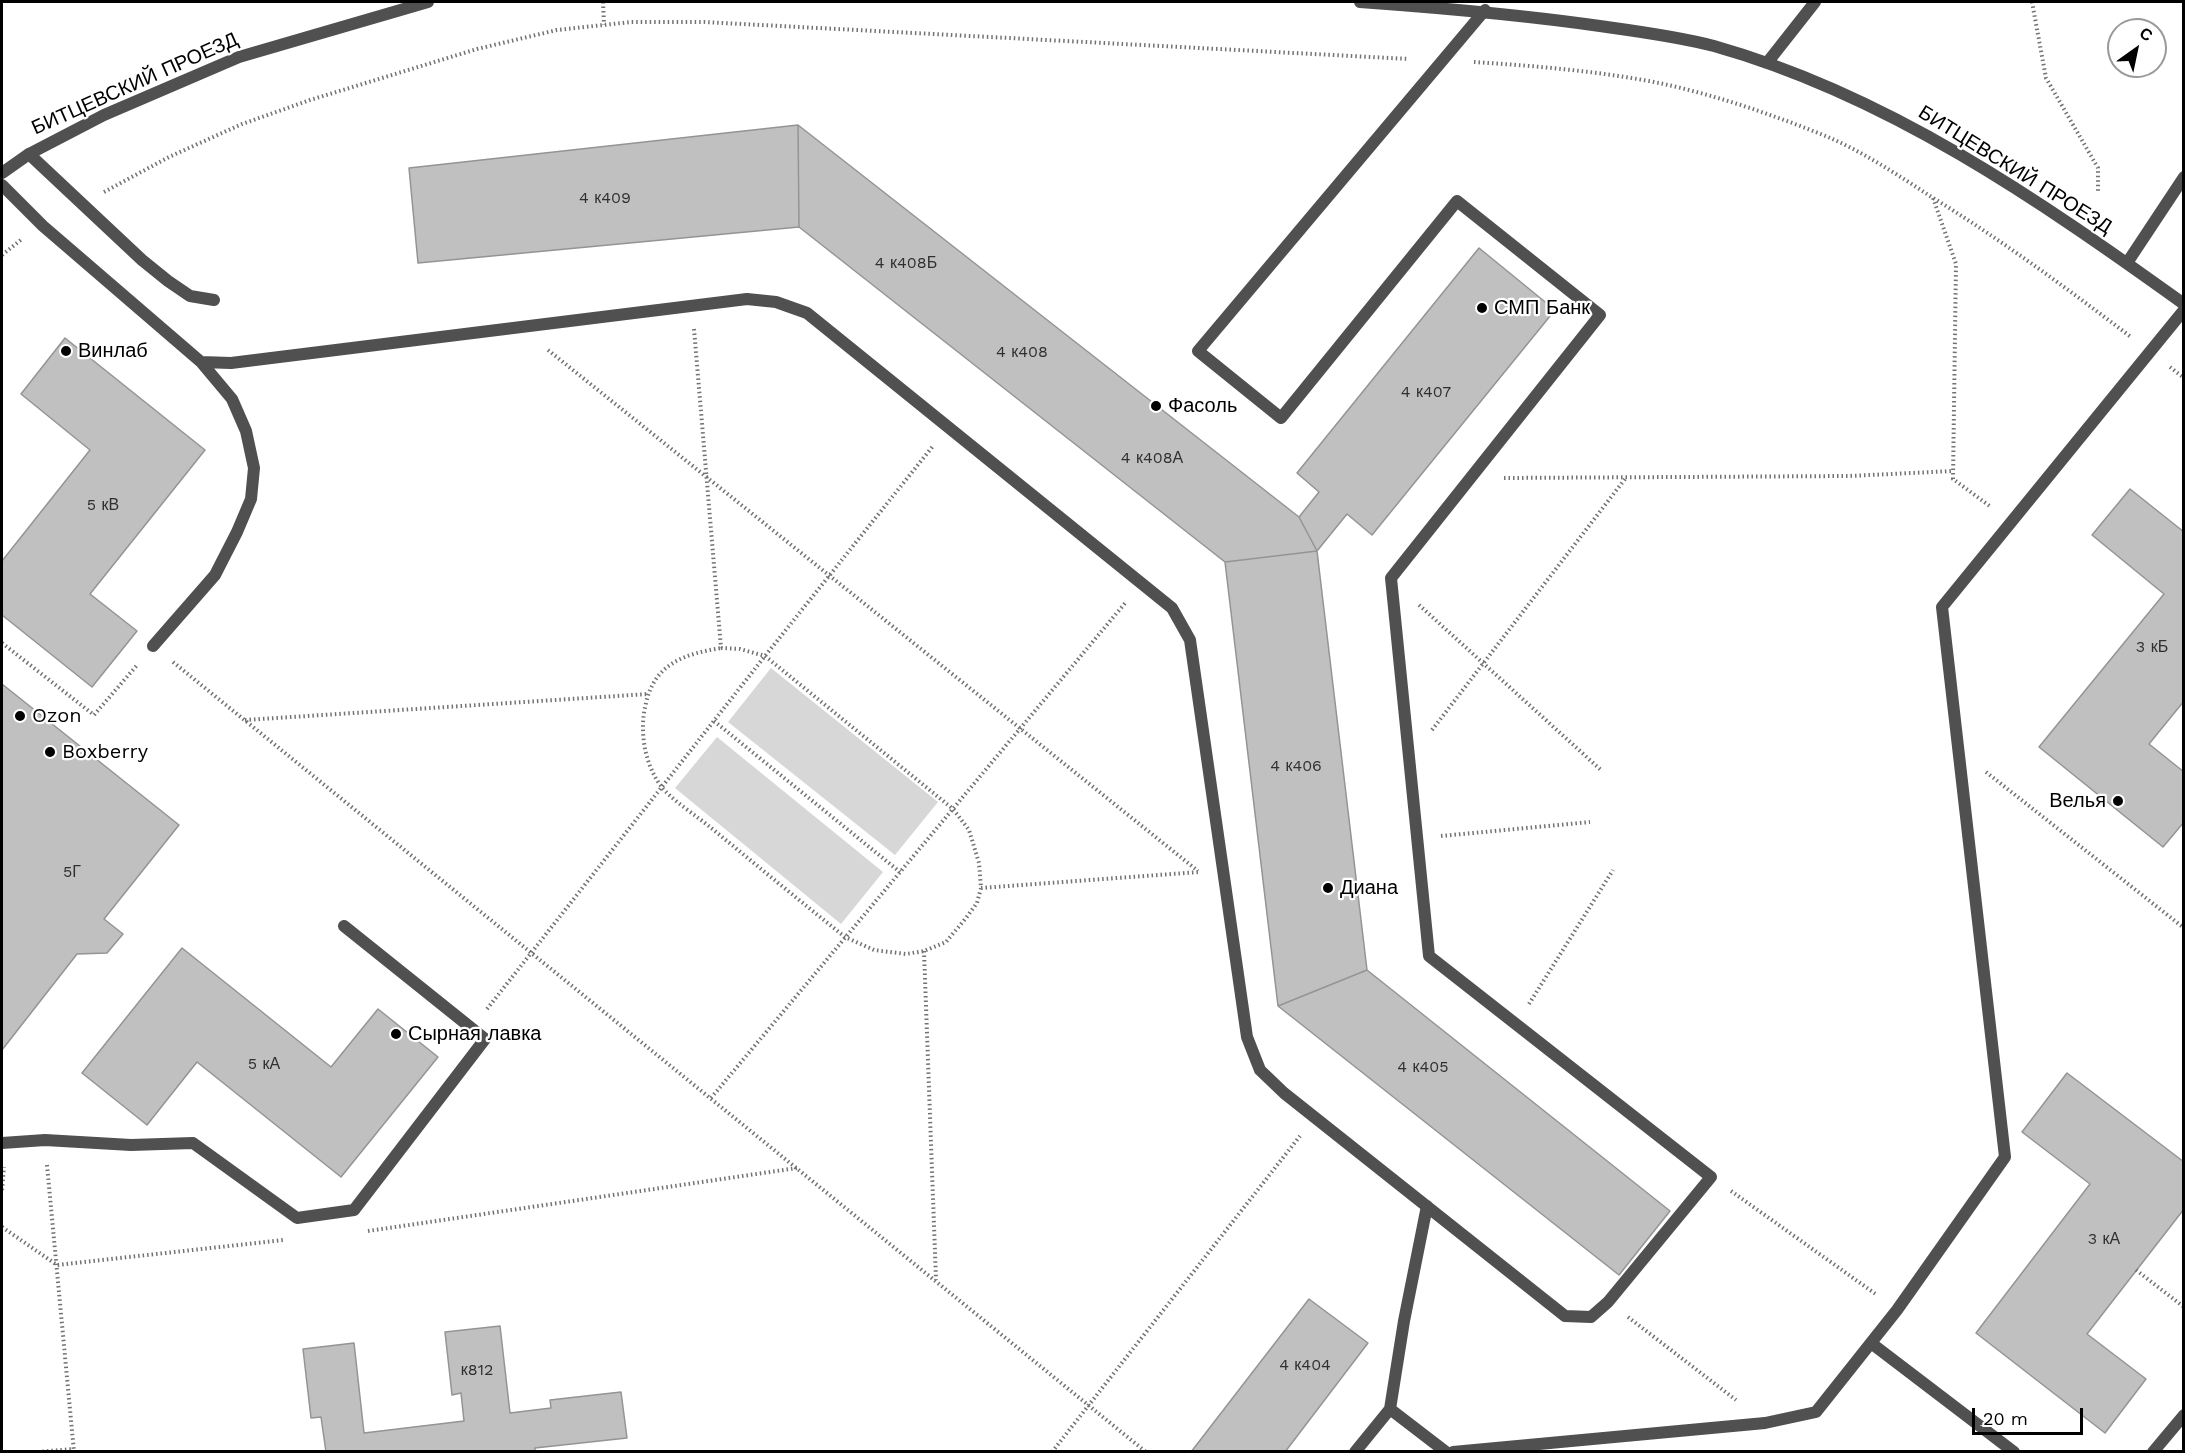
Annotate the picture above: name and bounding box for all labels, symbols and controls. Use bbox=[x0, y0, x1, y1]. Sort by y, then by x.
north arrow bbox=[2107, 18, 2167, 78]
text: С bbox=[2136, 23, 2156, 45]
street label: БИТЦЕВСКИЙ ПРОЕЗД bbox=[28, 28, 242, 140]
street label: БИТЦЕВСКИЙ ПРОЕЗД bbox=[1914, 101, 2116, 239]
house number: 4 к409 bbox=[579, 188, 631, 208]
house number: 4 к408Б bbox=[875, 253, 937, 273]
place label: СМП Банк bbox=[1494, 296, 1590, 320]
marker: СМП Банк bbox=[1475, 301, 1489, 315]
place label: Винлаб bbox=[78, 339, 148, 363]
house number: 4 к408 bbox=[996, 342, 1048, 362]
marker: Винлаб bbox=[59, 344, 73, 358]
house number: 4 к407 bbox=[1401, 382, 1451, 402]
place label: Фасоль bbox=[1168, 394, 1237, 418]
marker: Фасоль bbox=[1149, 399, 1163, 413]
house number: 4 к408А bbox=[1121, 448, 1183, 468]
house number: 5 кВ bbox=[87, 495, 119, 515]
house number: 3 кБ bbox=[2136, 637, 2168, 657]
place label: Ozon bbox=[32, 704, 82, 728]
marker: Ozon bbox=[13, 709, 27, 723]
place label: Boxberry bbox=[62, 740, 148, 764]
marker: Boxberry bbox=[43, 745, 57, 759]
house number: 4 к406 bbox=[1270, 756, 1322, 776]
place label: Велья bbox=[2049, 789, 2106, 813]
marker: Велья bbox=[2111, 794, 2125, 808]
house number: 5Г bbox=[63, 862, 81, 882]
place label: Диана bbox=[1340, 876, 1398, 900]
marker: Диана bbox=[1321, 881, 1335, 895]
place label: Сырная лавка bbox=[408, 1022, 541, 1046]
marker: Сырная лавка bbox=[389, 1027, 403, 1041]
house number: 5 кА bbox=[248, 1054, 280, 1074]
house number: 4 к405 bbox=[1397, 1057, 1449, 1077]
house number: 3 кА bbox=[2088, 1229, 2120, 1249]
house number: 4 к404 bbox=[1279, 1355, 1331, 1375]
house number: к812 bbox=[461, 1360, 493, 1380]
scale bar bbox=[1975, 1396, 2086, 1434]
text: 20 m bbox=[1983, 1408, 2028, 1429]

